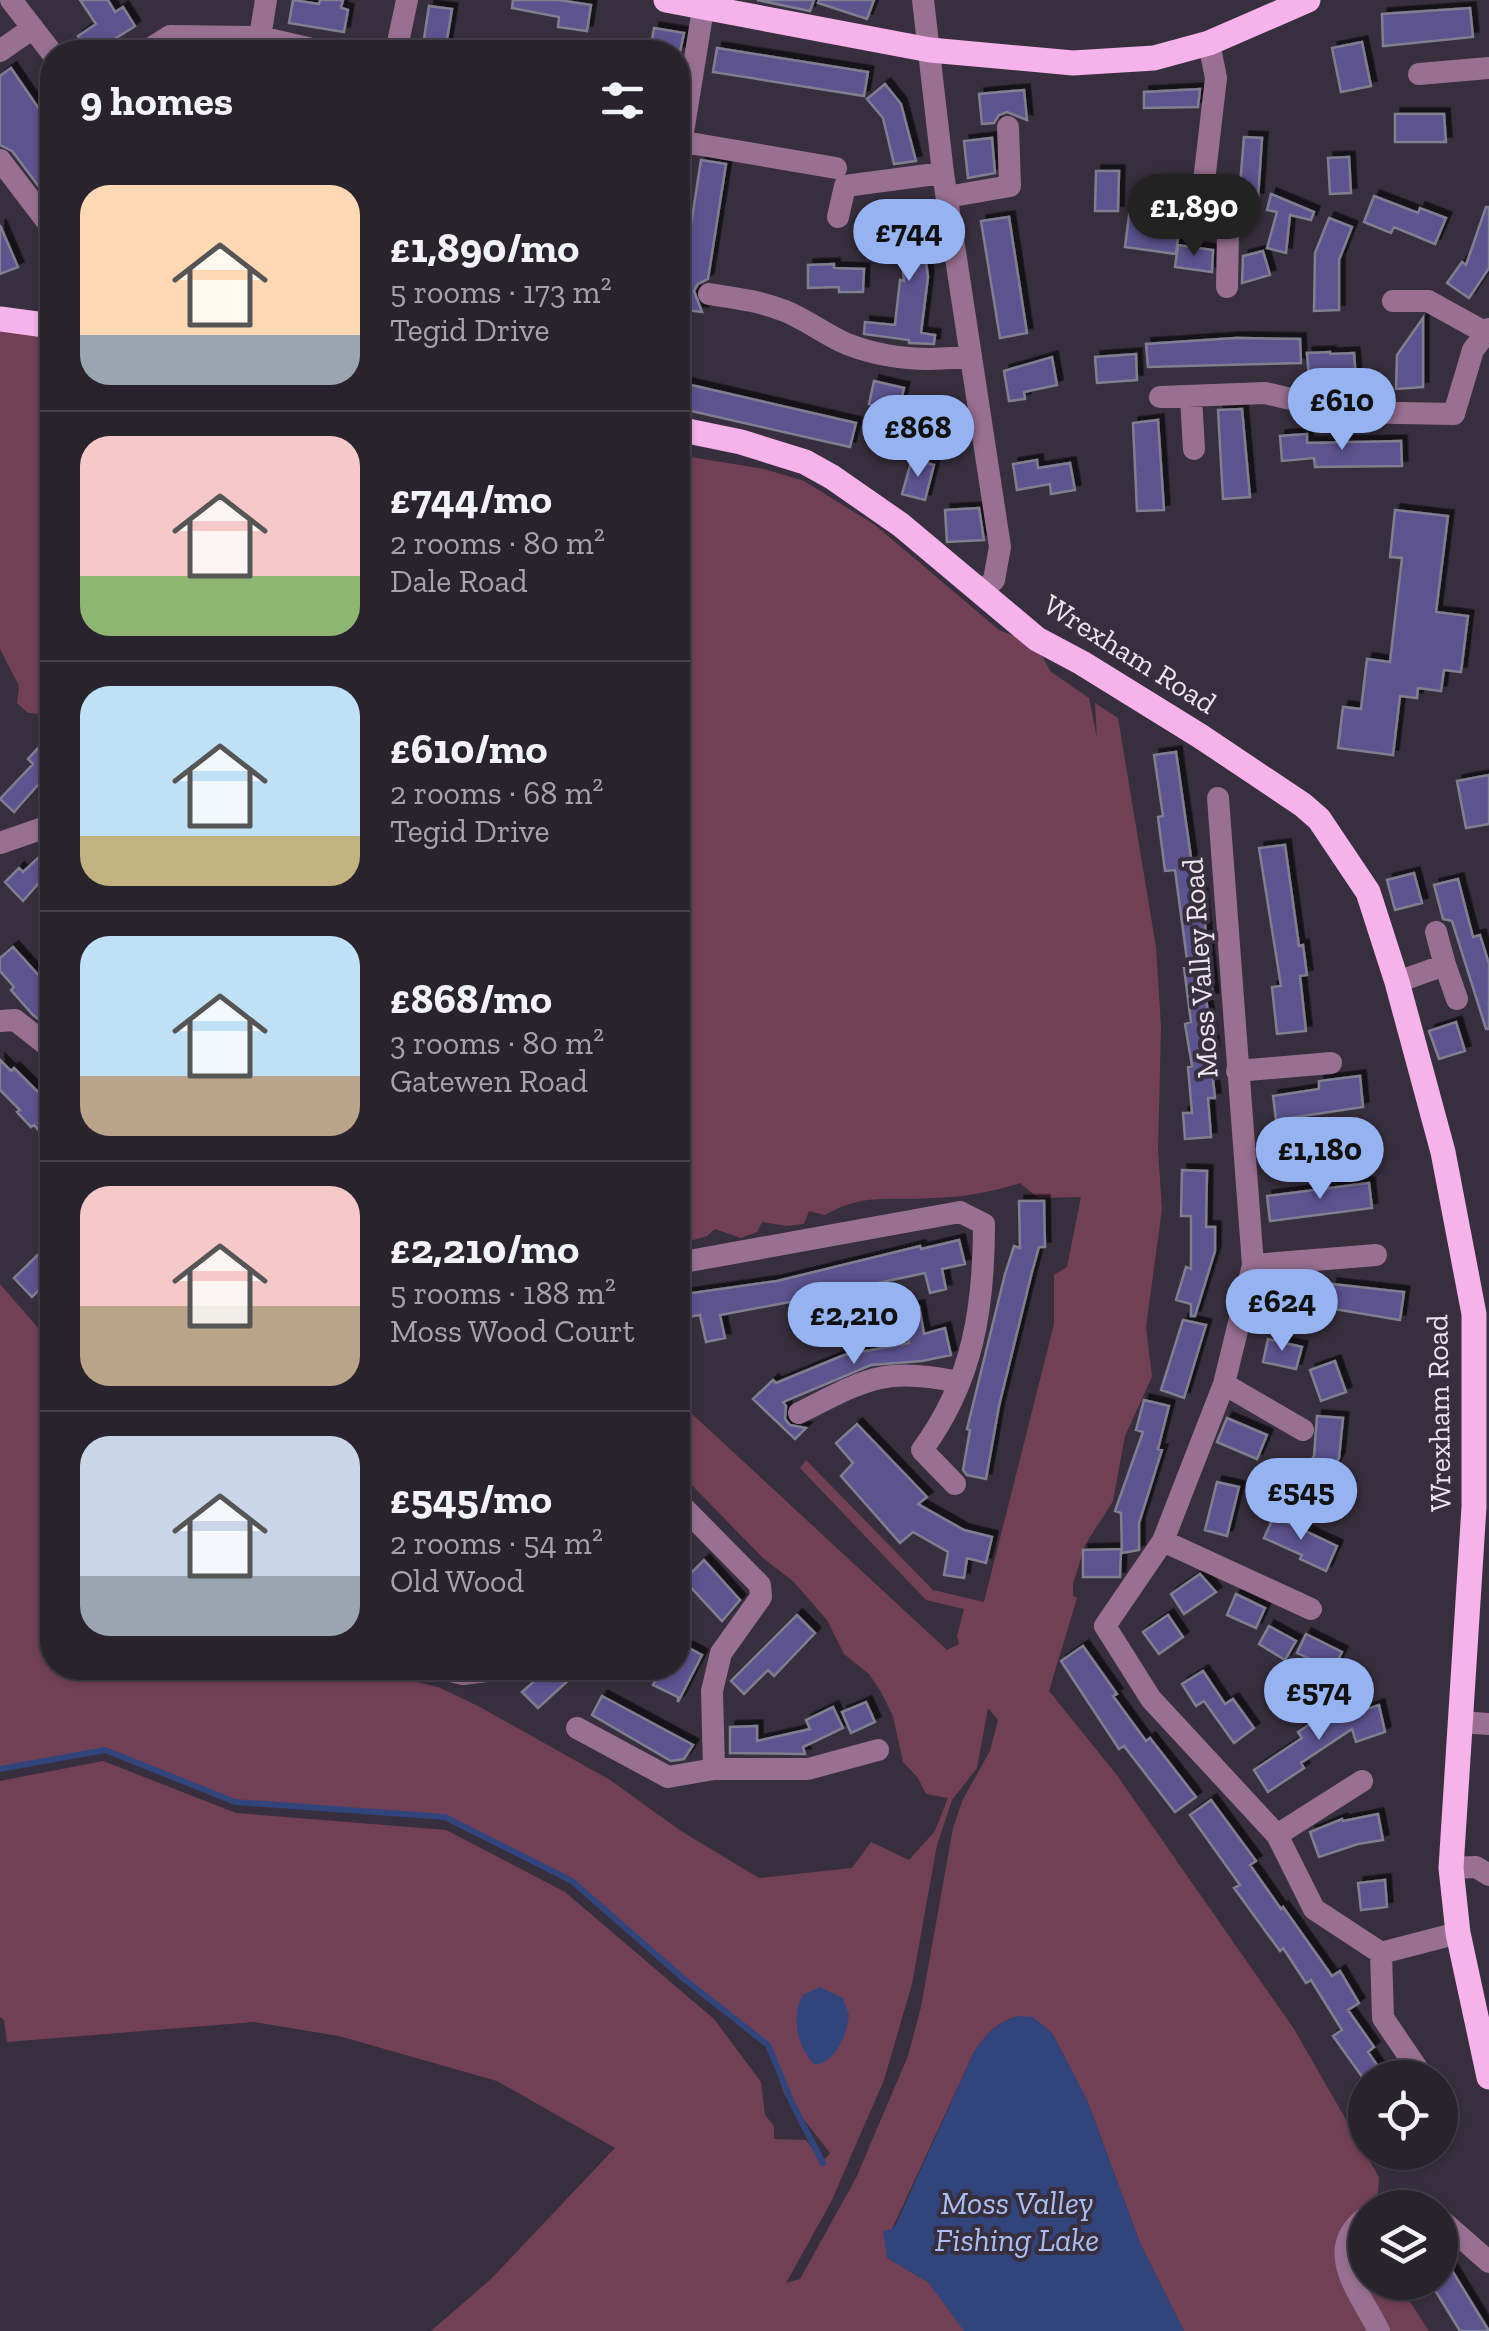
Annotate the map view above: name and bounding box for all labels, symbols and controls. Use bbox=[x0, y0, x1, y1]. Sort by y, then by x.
icon: filters bbox=[595, 73, 650, 128]
text: 9 homes bbox=[80, 75, 233, 126]
pin: £1,890 bbox=[1113, 174, 1275, 259]
text: £1,890 bbox=[1150, 187, 1238, 225]
pin: £744 bbox=[850, 199, 968, 284]
text: £744 bbox=[875, 212, 943, 250]
text: £1,890/mo bbox=[390, 222, 579, 273]
icon: home bbox=[160, 225, 280, 345]
text: 5 rooms · 173 m² bbox=[390, 273, 612, 311]
text: Tegid Drive bbox=[390, 311, 550, 349]
pin: £610 bbox=[1283, 368, 1401, 453]
text: £610 bbox=[1310, 381, 1374, 419]
pin: £868 bbox=[859, 395, 977, 480]
text: £868 bbox=[884, 408, 952, 446]
text: £744/mo bbox=[390, 473, 552, 524]
icon: home bbox=[160, 476, 280, 596]
text: 2 rooms · 80 m² bbox=[390, 524, 605, 562]
text: Dale Road bbox=[390, 562, 527, 600]
street label: Wrexham Road bbox=[1037, 586, 1224, 722]
text: £610/mo bbox=[390, 723, 547, 774]
icon: home bbox=[160, 726, 280, 846]
text: 2 rooms · 68 m² bbox=[390, 774, 603, 812]
text: Tegid Drive bbox=[390, 812, 550, 850]
street label: Moss Valley Road bbox=[1174, 856, 1226, 1079]
text: £868/mo bbox=[390, 973, 552, 1024]
icon: home bbox=[160, 976, 280, 1096]
text: 3 rooms · 80 m² bbox=[390, 1024, 604, 1062]
text: Gatewen Road bbox=[390, 1062, 588, 1100]
pin: £1,180 bbox=[1239, 1117, 1401, 1202]
text: £1,180 bbox=[1278, 1130, 1362, 1168]
text: £2,210/mo bbox=[390, 1223, 579, 1274]
icon: home bbox=[160, 1226, 280, 1346]
pin: £624 bbox=[1223, 1269, 1341, 1354]
text: 5 rooms · 188 m² bbox=[390, 1274, 616, 1312]
pin: £2,210 bbox=[773, 1282, 935, 1367]
text: £624 bbox=[1248, 1282, 1316, 1320]
text: £2,210 bbox=[810, 1295, 898, 1333]
text: Moss Wood Court bbox=[390, 1312, 635, 1350]
street label: Wrexham Road bbox=[1419, 1314, 1459, 1512]
pin: £545 bbox=[1242, 1458, 1360, 1543]
text: £545 bbox=[1267, 1471, 1335, 1509]
text: £545/mo bbox=[390, 1473, 552, 1524]
icon: home bbox=[160, 1476, 280, 1596]
text: 2 rooms · 54 m² bbox=[390, 1524, 603, 1562]
text: Old Wood bbox=[390, 1562, 524, 1600]
pin: £574 bbox=[1260, 1658, 1378, 1743]
text: £574 bbox=[1286, 1671, 1352, 1709]
map controls bbox=[1348, 2060, 1458, 2300]
button: locate bbox=[1348, 2060, 1458, 2170]
water label: Moss Valley Fishing Lake bbox=[935, 2184, 1099, 2259]
button: layers bbox=[1348, 2190, 1458, 2300]

